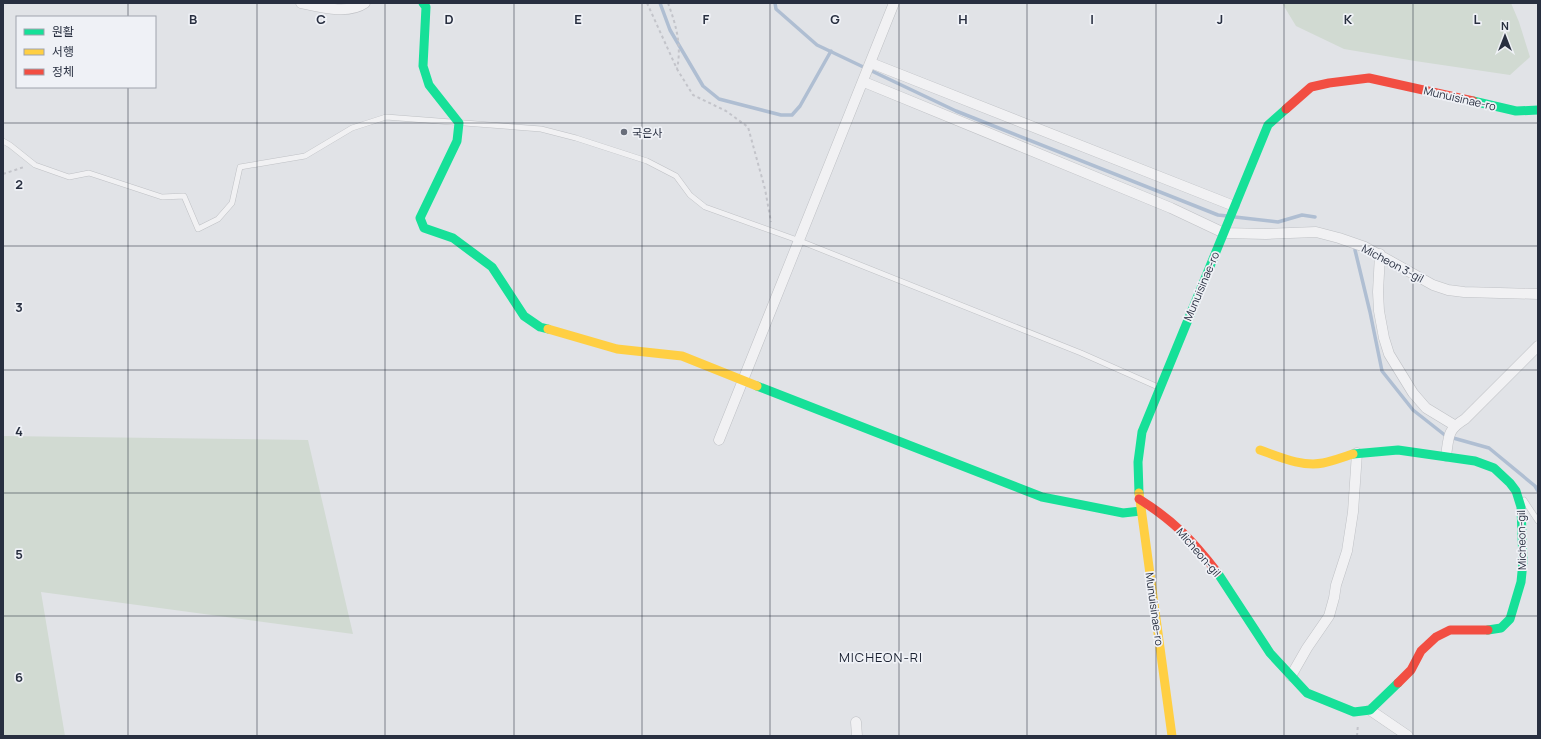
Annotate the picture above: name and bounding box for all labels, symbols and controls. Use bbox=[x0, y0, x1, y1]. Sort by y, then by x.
text: B bbox=[189, 10, 197, 28]
text: C bbox=[316, 10, 326, 28]
text: D bbox=[444, 10, 454, 28]
text: E bbox=[574, 10, 582, 28]
text: F bbox=[703, 10, 710, 28]
text: G bbox=[830, 10, 840, 28]
text: H bbox=[958, 10, 968, 28]
text: I bbox=[1090, 10, 1094, 28]
text: J bbox=[1217, 10, 1223, 28]
text: K bbox=[1344, 10, 1353, 28]
text: L bbox=[1474, 10, 1481, 28]
legend bbox=[16, 16, 156, 88]
north arrow bbox=[1485, 16, 1525, 56]
text: N bbox=[1501, 18, 1509, 33]
text: 원활 bbox=[52, 23, 74, 40]
text: 서행 bbox=[52, 43, 74, 60]
text: 정체 bbox=[52, 63, 74, 80]
street label: Munuisinae-ro bbox=[1422, 82, 1498, 114]
place label: 국은사 bbox=[632, 125, 662, 140]
marker: 국은사 bbox=[619, 127, 629, 137]
text: 2 bbox=[15, 175, 23, 193]
street label: Micheon 3-gil bbox=[1359, 240, 1427, 286]
street label: Munuisinae-ro bbox=[1180, 249, 1223, 323]
text: 3 bbox=[15, 298, 23, 316]
text: 4 bbox=[15, 422, 23, 440]
street label: Micheon-gil bbox=[1513, 510, 1529, 570]
street label: Micheon-gil bbox=[1174, 524, 1224, 580]
text: 5 bbox=[15, 545, 23, 563]
street label: Munuisinae-ro bbox=[1142, 571, 1168, 647]
district label: MICHEON-RI bbox=[839, 648, 923, 666]
text: 6 bbox=[15, 668, 23, 686]

